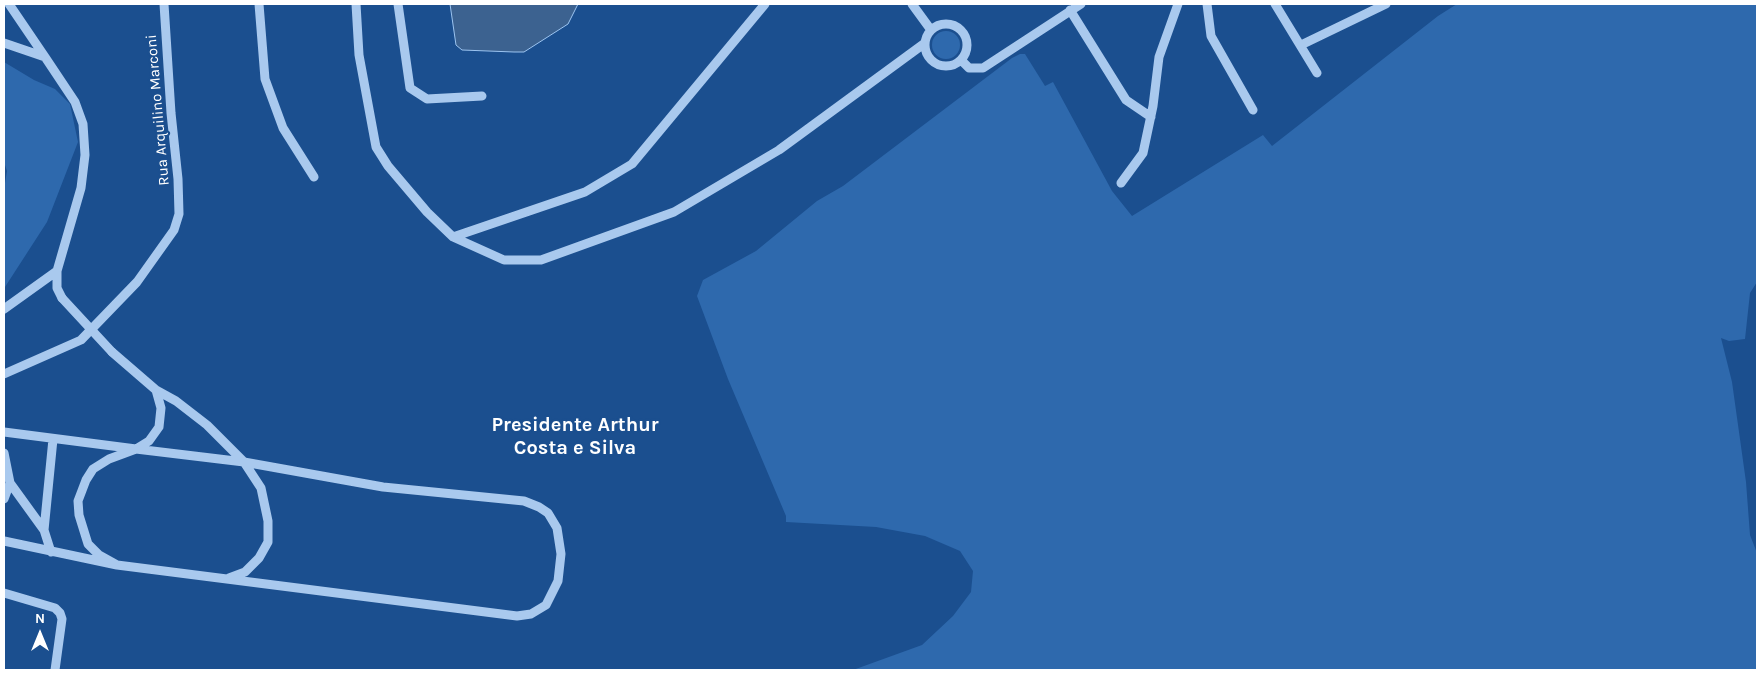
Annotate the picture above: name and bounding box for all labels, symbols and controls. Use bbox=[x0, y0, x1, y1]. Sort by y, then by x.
street label: Rua Arquilino Marconi bbox=[142, 34, 174, 186]
district label: Presidente Arthur Costa e Silva bbox=[491, 413, 659, 460]
north arrow bbox=[15, 609, 65, 659]
text: N bbox=[35, 610, 45, 627]

